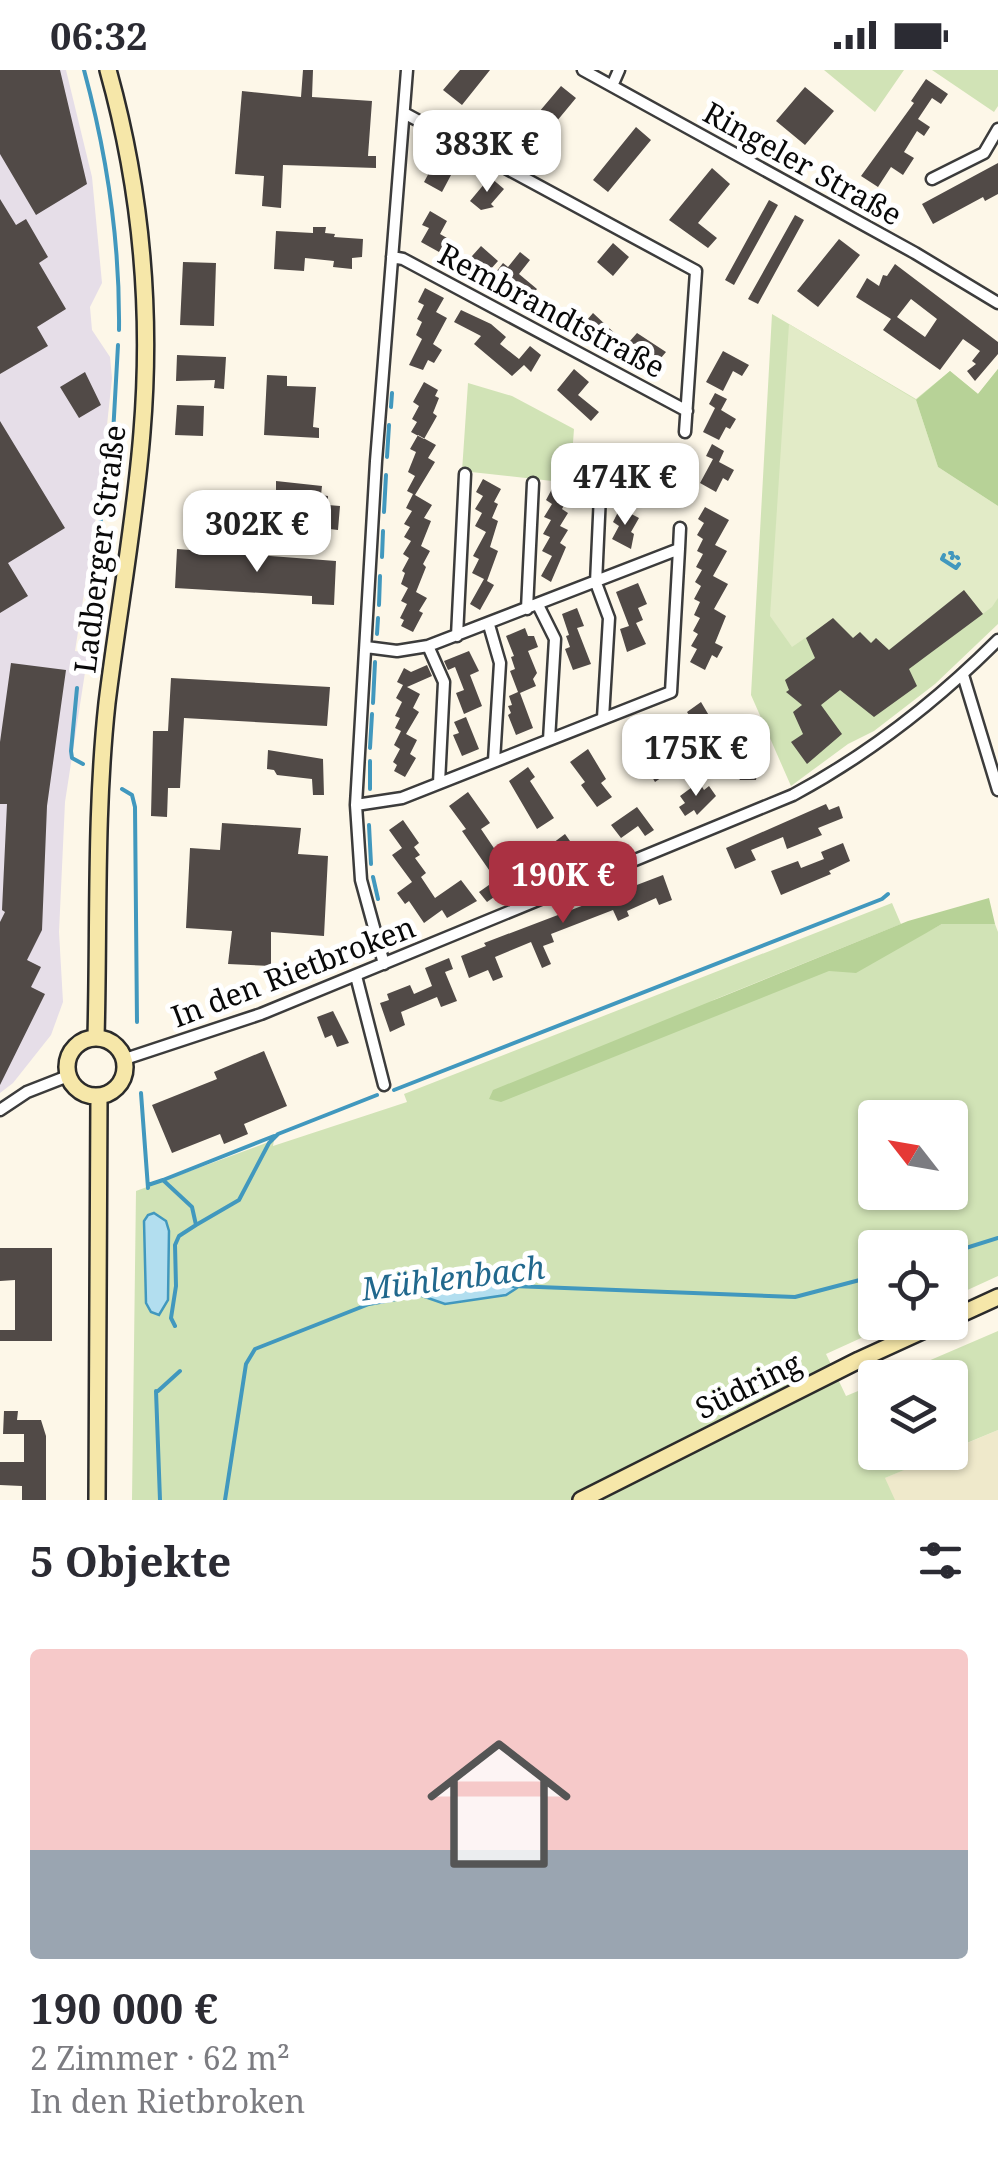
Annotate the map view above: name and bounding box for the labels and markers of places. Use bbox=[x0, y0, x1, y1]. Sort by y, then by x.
pin: 383K € bbox=[406, 110, 568, 195]
pin: 474K € bbox=[544, 443, 706, 528]
pin: 302K € bbox=[176, 490, 338, 575]
pin: 175K € bbox=[615, 714, 777, 799]
pin: 190K € bbox=[482, 841, 644, 926]

